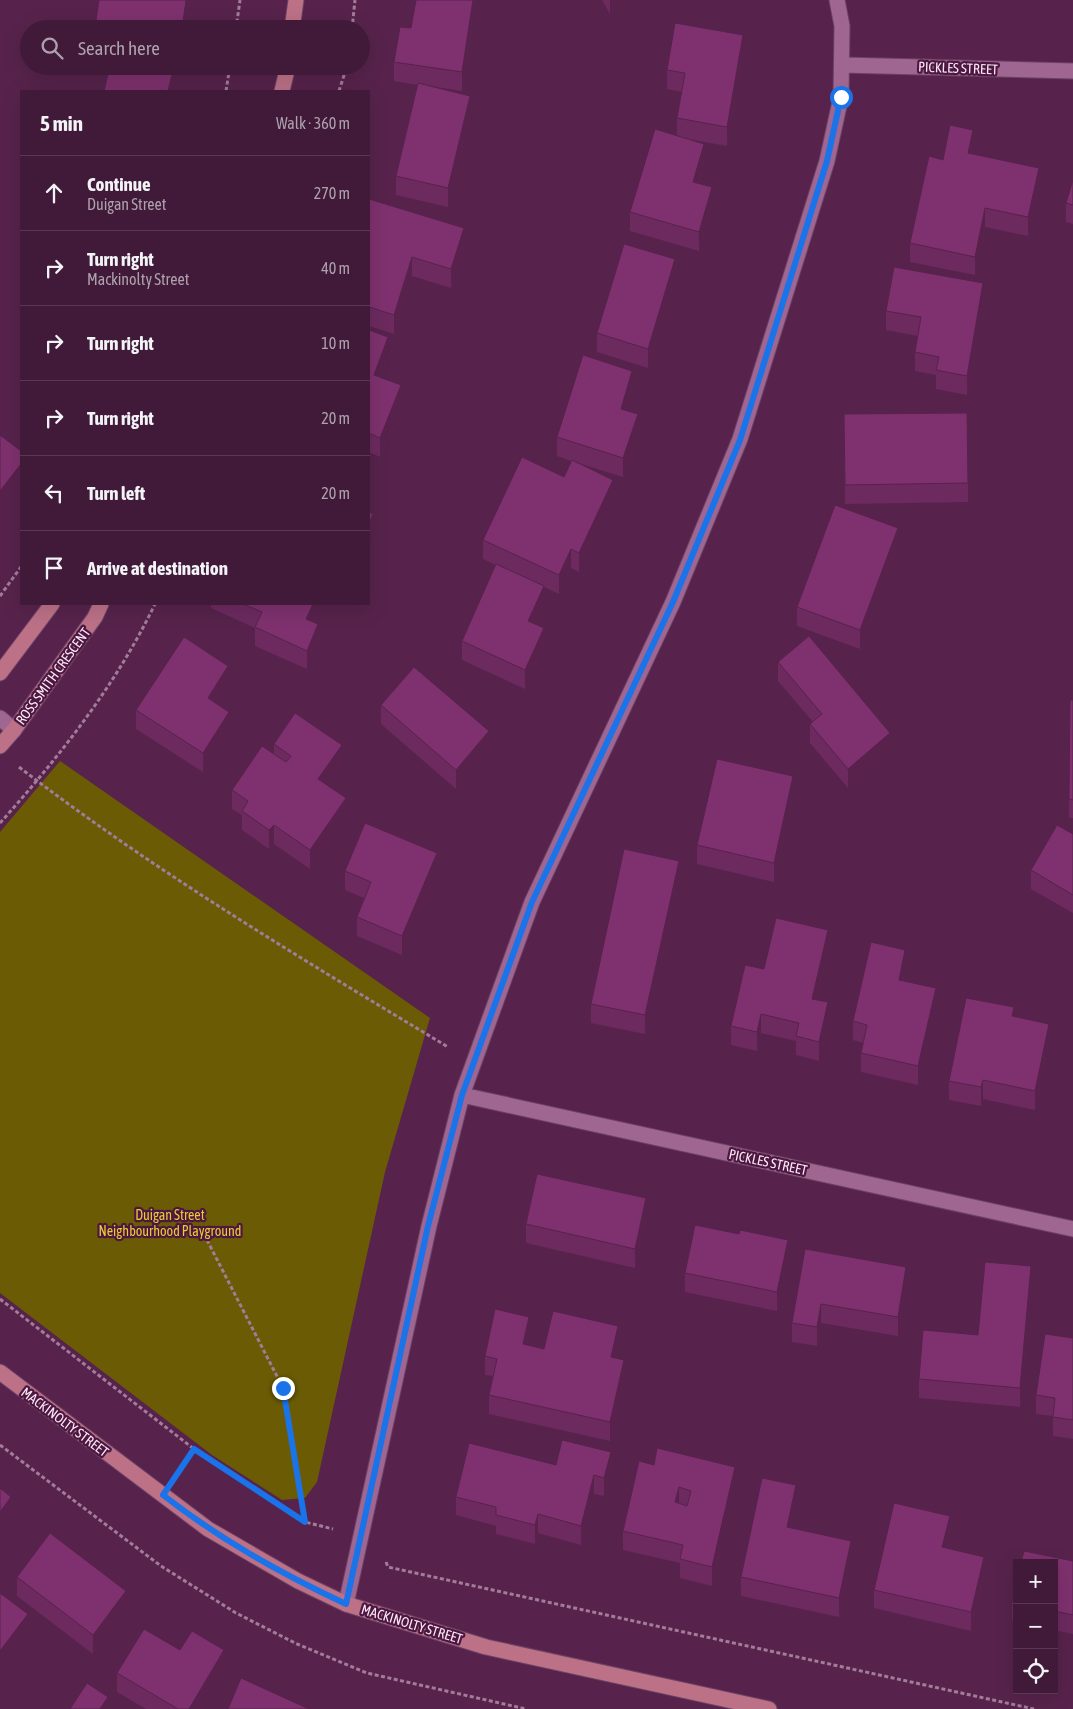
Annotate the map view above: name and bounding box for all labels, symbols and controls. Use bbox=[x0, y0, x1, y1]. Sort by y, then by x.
search box bbox=[20, 20, 370, 75]
icon: search bbox=[38, 34, 66, 62]
text: Search here bbox=[78, 37, 160, 59]
street label: PICKLES STREET bbox=[918, 59, 998, 77]
route start bbox=[830, 86, 853, 109]
text: 5 min bbox=[40, 111, 83, 135]
text: Walk · 360 m bbox=[276, 114, 350, 132]
text: Continue bbox=[87, 173, 151, 195]
icon: ahead bbox=[40, 179, 68, 207]
text: 270 m bbox=[314, 184, 350, 202]
text: Duigan Street bbox=[87, 195, 166, 213]
text: Turn right bbox=[87, 248, 154, 270]
icon: right bbox=[40, 254, 68, 282]
text: 40 m bbox=[321, 259, 350, 277]
text: Mackinolty Street bbox=[87, 270, 189, 288]
icon: right bbox=[40, 329, 68, 357]
text: Turn right bbox=[87, 332, 154, 354]
text: 10 m bbox=[321, 334, 350, 352]
icon: right bbox=[40, 404, 68, 432]
text: Turn right bbox=[87, 407, 154, 429]
text: 20 m bbox=[321, 409, 350, 427]
icon: left bbox=[40, 479, 68, 507]
text: Turn left bbox=[87, 482, 145, 504]
text: 20 m bbox=[321, 484, 350, 502]
icon: arrive bbox=[40, 554, 68, 582]
text: Arrive at destination bbox=[87, 557, 228, 579]
street label: ROSS SMITH CRESCENT bbox=[13, 625, 93, 727]
street label: PICKLES STREET bbox=[727, 1146, 809, 1178]
park label: Duigan Street Neighbourhood Playground bbox=[98, 1207, 242, 1239]
route end bbox=[272, 1377, 295, 1400]
street label: MACKINOLTY STREET bbox=[18, 1384, 112, 1460]
map controls bbox=[1013, 1559, 1058, 1694]
button: + bbox=[1013, 1559, 1058, 1604]
street label: MACKINOLTY STREET bbox=[359, 1601, 465, 1647]
button: − bbox=[1013, 1604, 1058, 1649]
button: locate bbox=[1013, 1649, 1058, 1694]

